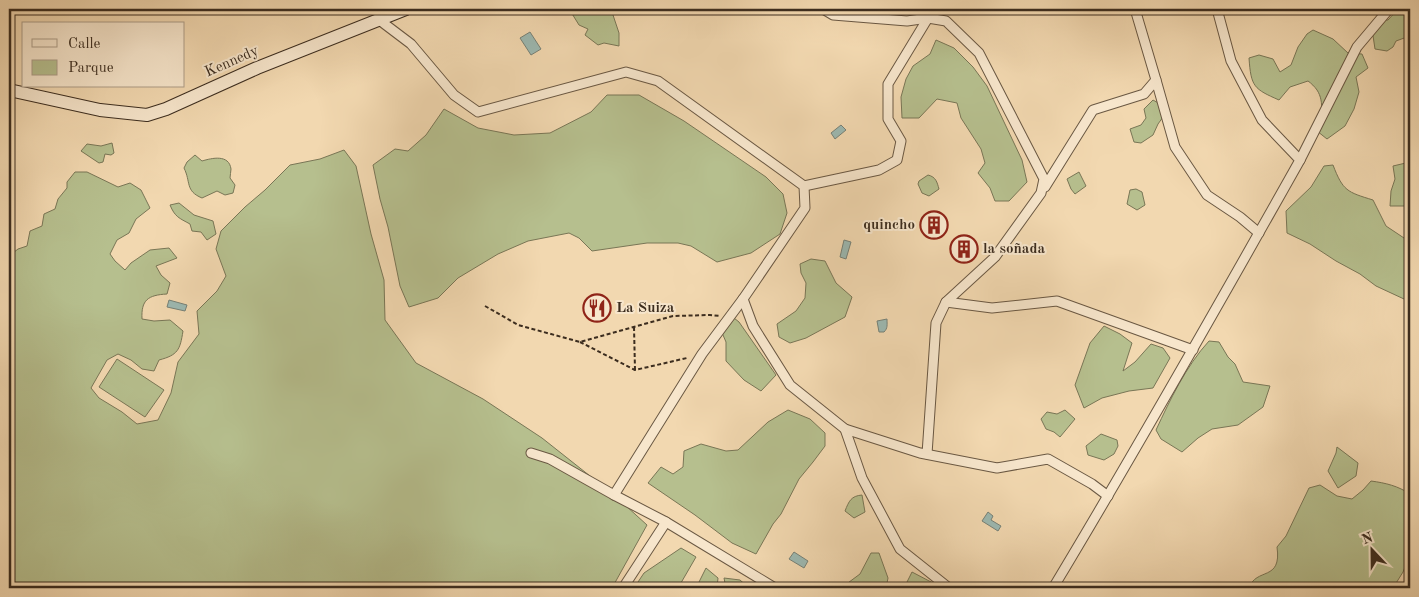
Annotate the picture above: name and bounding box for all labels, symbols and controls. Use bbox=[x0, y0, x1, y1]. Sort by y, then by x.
legend bbox=[22, 22, 185, 88]
text: Calle bbox=[68, 37, 101, 52]
street label: Kennedy bbox=[203, 44, 261, 80]
text: Parque bbox=[68, 61, 114, 76]
building icon: quincho bbox=[919, 210, 949, 240]
place label: quincho bbox=[863, 218, 915, 233]
building icon: la soñada bbox=[949, 234, 979, 264]
place label: la soñada bbox=[983, 242, 1045, 257]
restaurant icon: La Suiza bbox=[582, 293, 612, 323]
place label: La Suiza bbox=[616, 301, 675, 316]
north arrow bbox=[1346, 524, 1396, 574]
text: N bbox=[1360, 530, 1375, 547]

